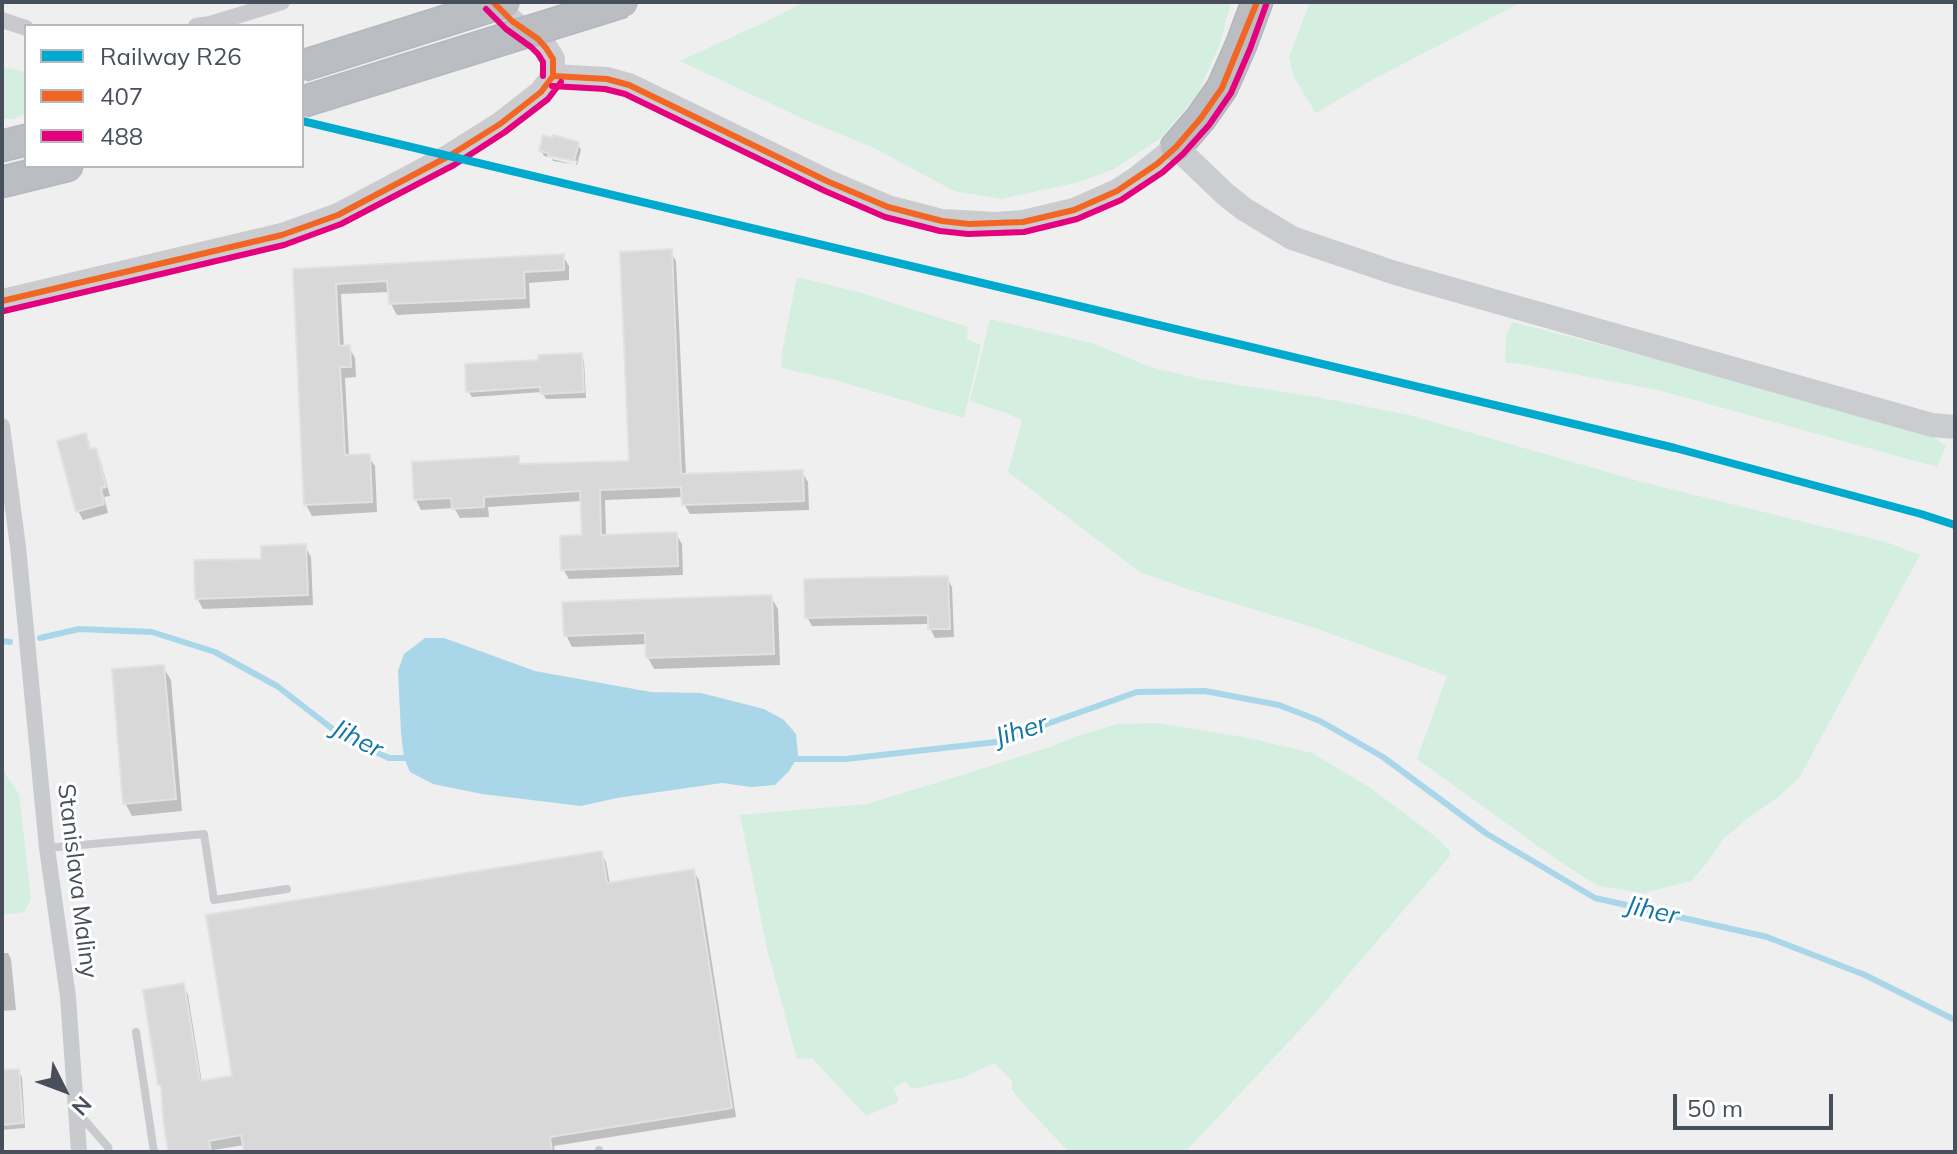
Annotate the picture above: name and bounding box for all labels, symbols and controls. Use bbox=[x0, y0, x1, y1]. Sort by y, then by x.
legend bbox=[24, 24, 304, 168]
text: Railway R26 bbox=[100, 41, 242, 71]
text: 407 bbox=[100, 81, 143, 111]
text: 488 bbox=[100, 121, 143, 151]
water label: Jiher bbox=[991, 708, 1051, 754]
water label: Jiher bbox=[326, 713, 388, 765]
street label: Stanislava Maliny bbox=[51, 782, 103, 980]
water label: Jiher bbox=[1622, 890, 1682, 932]
north arrow bbox=[24, 1050, 104, 1130]
scale bar bbox=[1677, 1078, 1837, 1128]
text: N bbox=[66, 1091, 98, 1122]
text: 50 m bbox=[1687, 1093, 1743, 1123]

